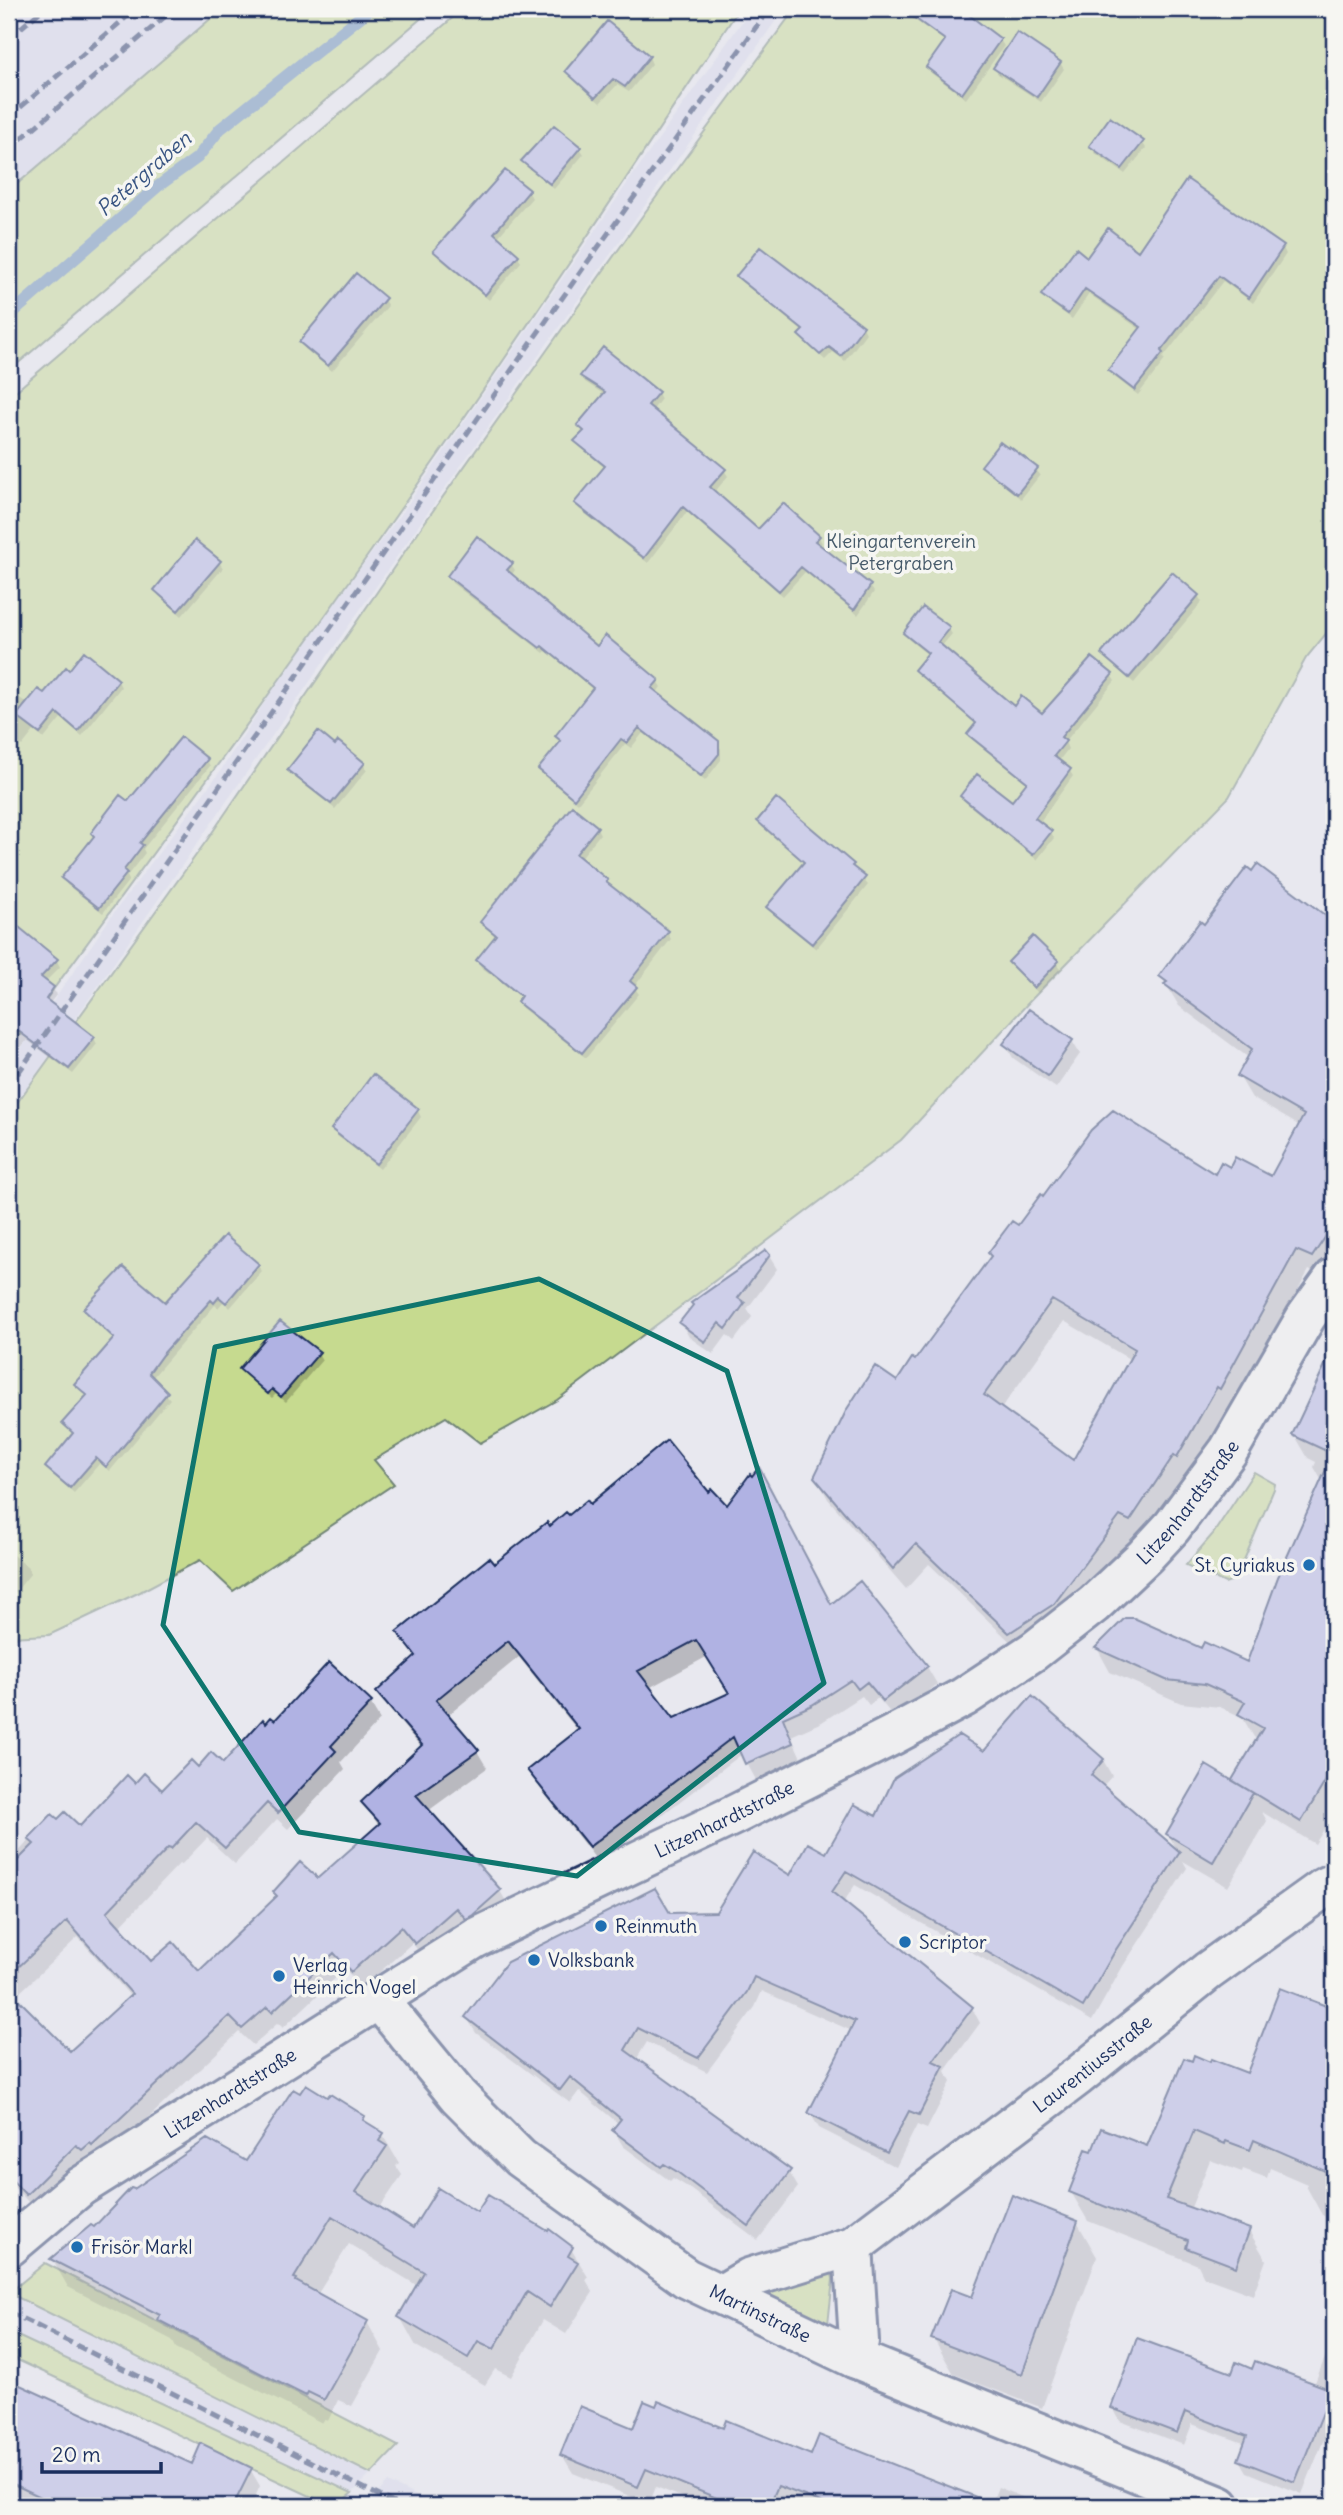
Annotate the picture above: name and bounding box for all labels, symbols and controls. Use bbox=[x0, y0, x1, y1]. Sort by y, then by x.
water label: Petergraben bbox=[91, 125, 197, 222]
park label: Kleingartenverein Petergraben bbox=[826, 529, 976, 575]
street label: Litzenhardtstraße bbox=[1132, 1436, 1244, 1570]
place label: St. Cyriakus bbox=[1195, 1553, 1295, 1577]
marker: St. Cyriakus bbox=[1301, 1557, 1317, 1573]
street label: Litzenhardtstraße bbox=[651, 1775, 798, 1863]
place label: Reinmuth bbox=[615, 1914, 697, 1938]
marker: Reinmuth bbox=[593, 1918, 609, 1934]
place label: Scriptor bbox=[919, 1930, 987, 1954]
marker: Scriptor bbox=[897, 1934, 913, 1950]
place label: Volksbank bbox=[548, 1948, 635, 1972]
marker: Volksbank bbox=[526, 1952, 542, 1968]
place label: Verlag Heinrich Vogel bbox=[293, 1953, 416, 1999]
marker: Verlag Heinrich Vogel bbox=[271, 1968, 287, 1984]
street label: Laurentiusstraße bbox=[1028, 2009, 1157, 2118]
street label: Litzenhardtstraße bbox=[159, 2042, 301, 2143]
place label: Frisör Markl bbox=[91, 2235, 192, 2259]
marker: Frisör Markl bbox=[69, 2239, 85, 2255]
street label: Martinstraße bbox=[706, 2279, 815, 2348]
scale bar bbox=[42, 2431, 161, 2475]
text: 20 m bbox=[52, 2441, 101, 2468]

